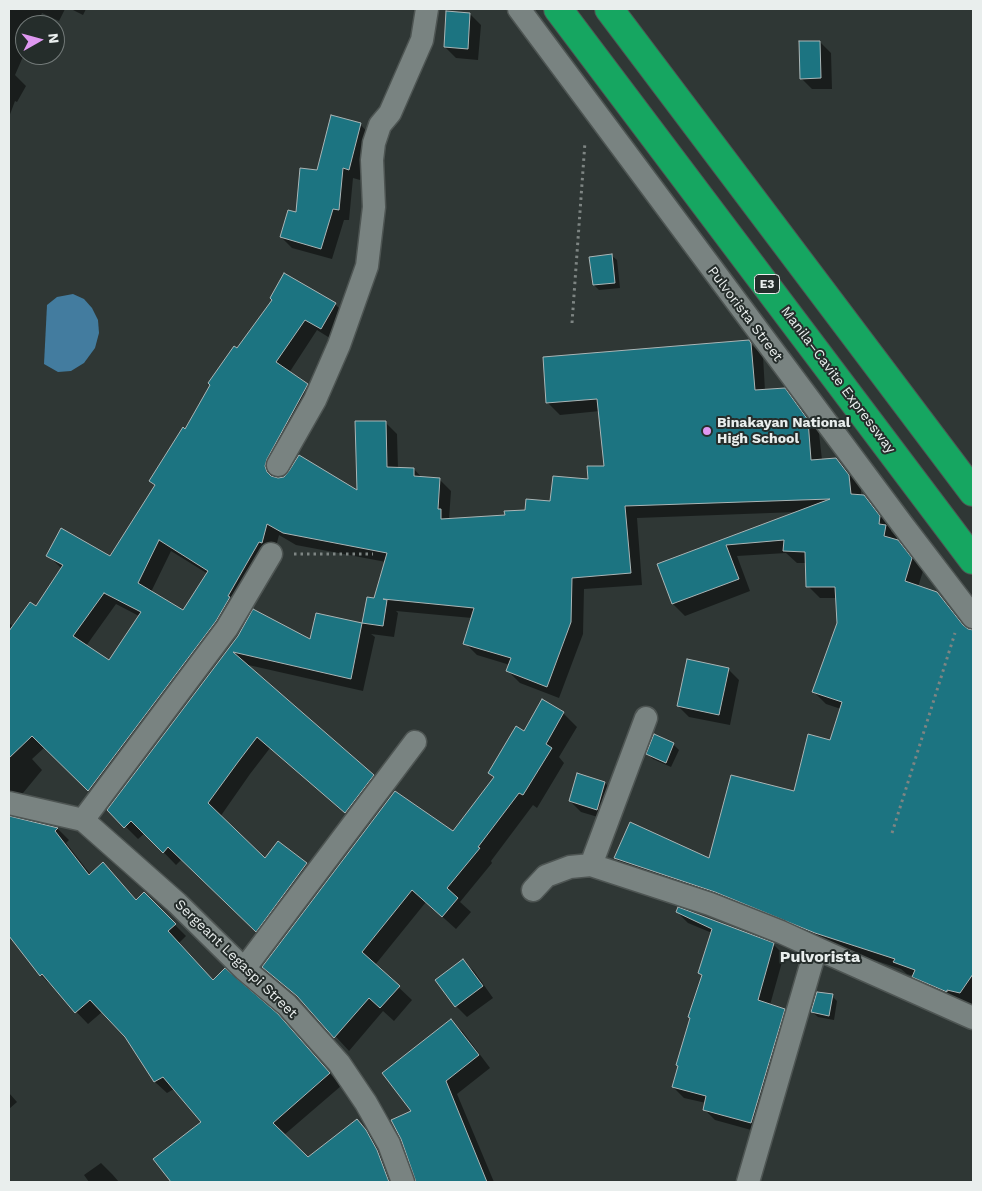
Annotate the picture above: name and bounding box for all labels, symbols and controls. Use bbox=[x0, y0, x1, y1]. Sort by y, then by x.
north arrow bbox=[15, 15, 65, 65]
text: N bbox=[45, 32, 62, 44]
street label: Pulvorista Street bbox=[704, 263, 786, 365]
road number: E3 bbox=[754, 274, 780, 294]
street label: Manila–Cavite Expressway bbox=[777, 303, 899, 457]
place label: Binakayan National High School bbox=[717, 415, 850, 448]
marker: Binakayan National High School bbox=[701, 425, 713, 437]
street label: Sergeant Legaspi Street bbox=[171, 896, 301, 1022]
district label: Pulvorista bbox=[780, 947, 860, 967]

